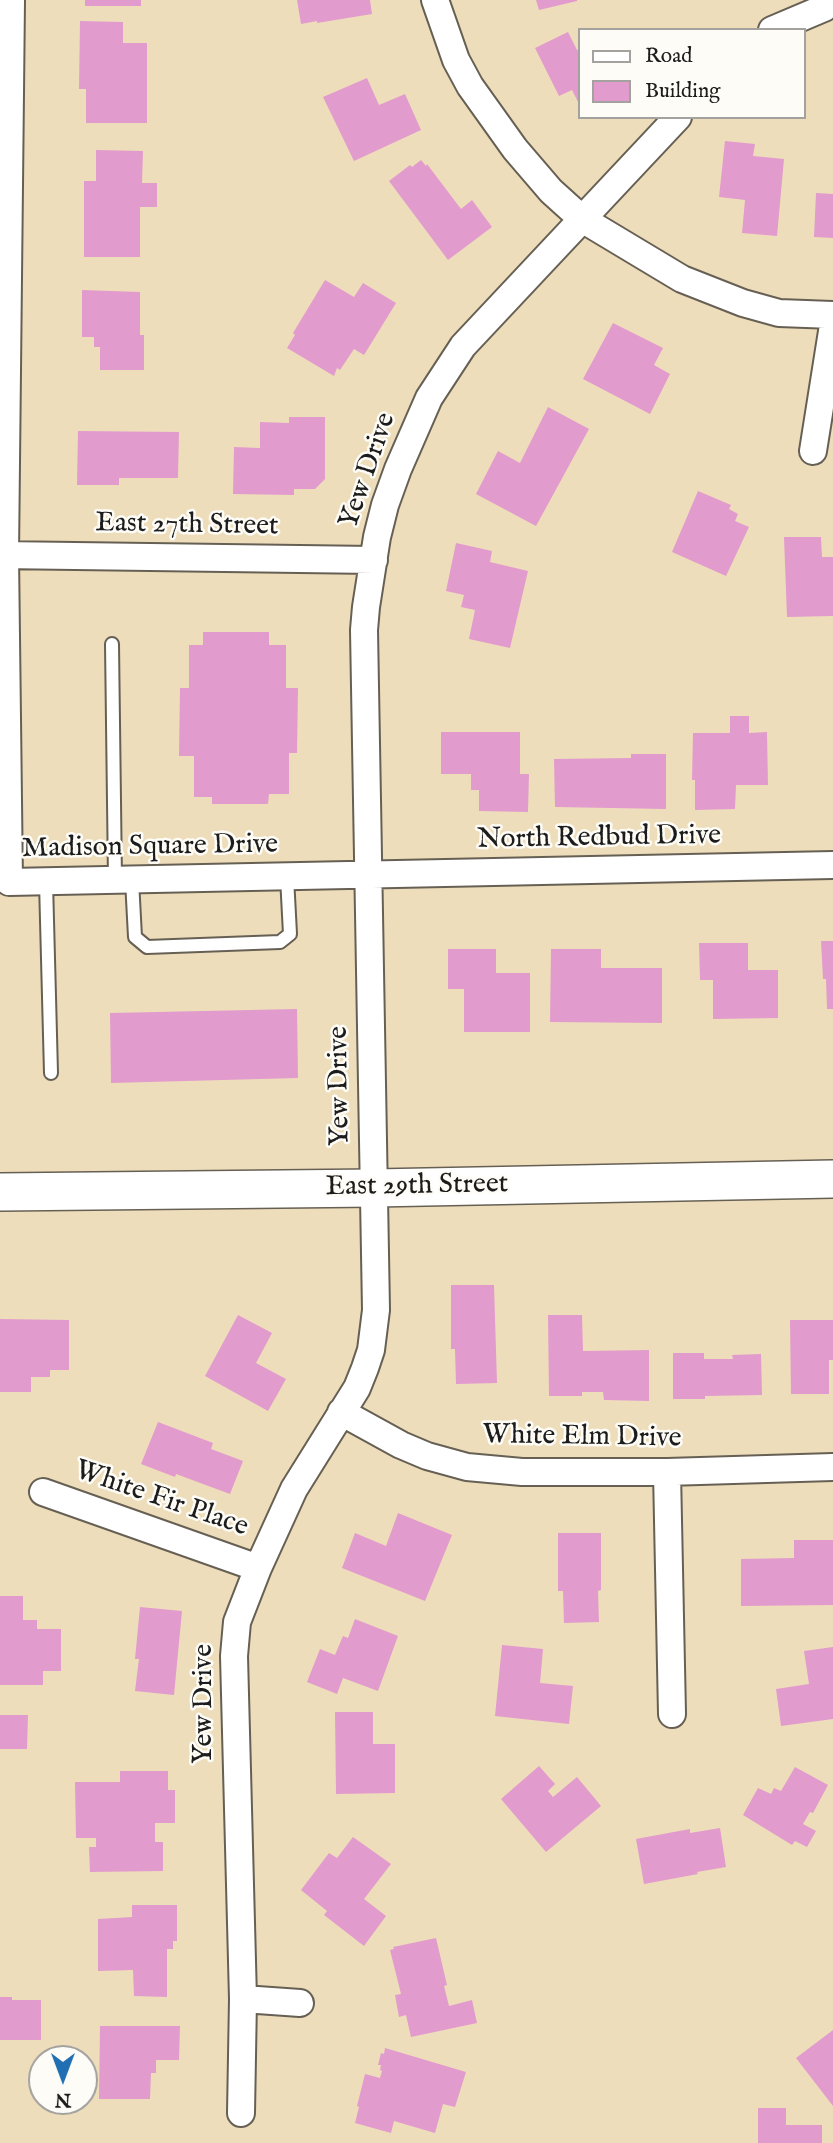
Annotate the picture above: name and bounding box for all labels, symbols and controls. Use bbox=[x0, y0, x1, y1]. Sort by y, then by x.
legend bbox=[578, 28, 805, 119]
text: Road bbox=[645, 43, 692, 70]
text: Building bbox=[645, 78, 720, 105]
street label: Yew Drive bbox=[334, 409, 404, 533]
street label: East 27th Street bbox=[95, 508, 279, 544]
street label: North Redbud Drive bbox=[477, 820, 721, 858]
street label: Madison Square Drive bbox=[22, 829, 278, 867]
street label: Yew Drive bbox=[323, 1026, 359, 1146]
street label: East 29th Street bbox=[325, 1169, 509, 1205]
street label: White Elm Drive bbox=[482, 1419, 682, 1457]
street label: White Fir Place bbox=[70, 1455, 252, 1545]
street label: Yew Drive bbox=[188, 1644, 222, 1764]
north arrow bbox=[28, 2045, 98, 2115]
text: N bbox=[55, 2087, 71, 2111]

